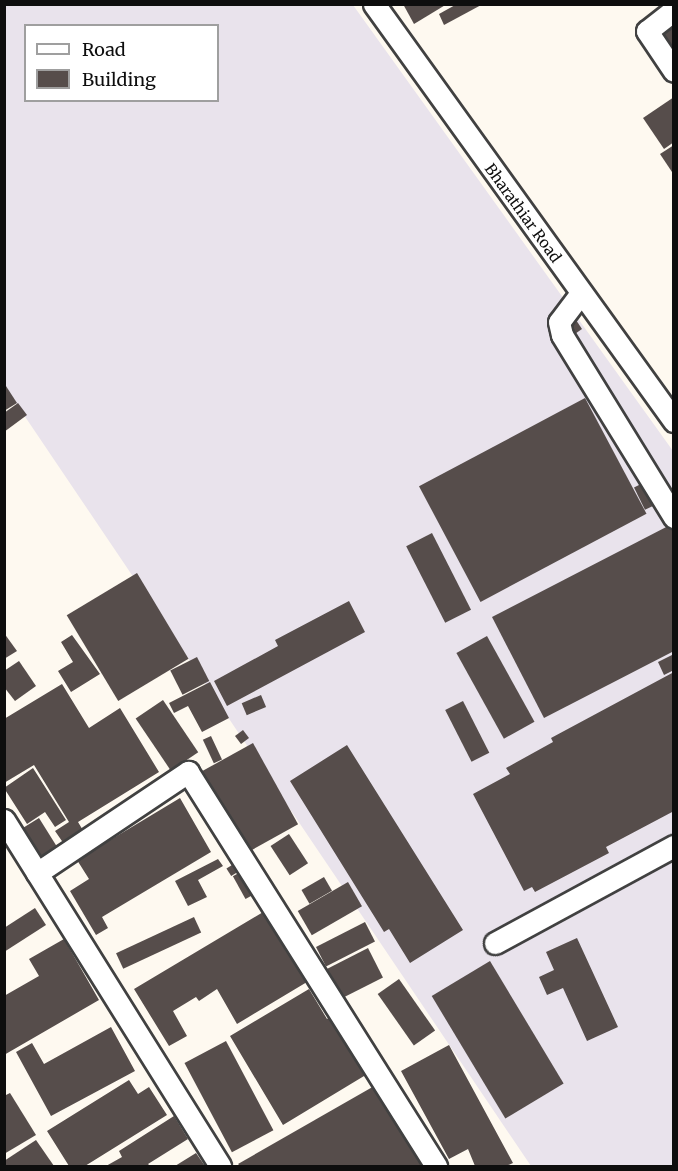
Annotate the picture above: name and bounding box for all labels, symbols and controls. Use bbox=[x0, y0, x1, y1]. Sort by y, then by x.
legend bbox=[24, 24, 219, 102]
text: Road bbox=[82, 38, 126, 61]
text: Building bbox=[82, 68, 156, 91]
street label: Bharathiar Road bbox=[481, 160, 565, 266]

